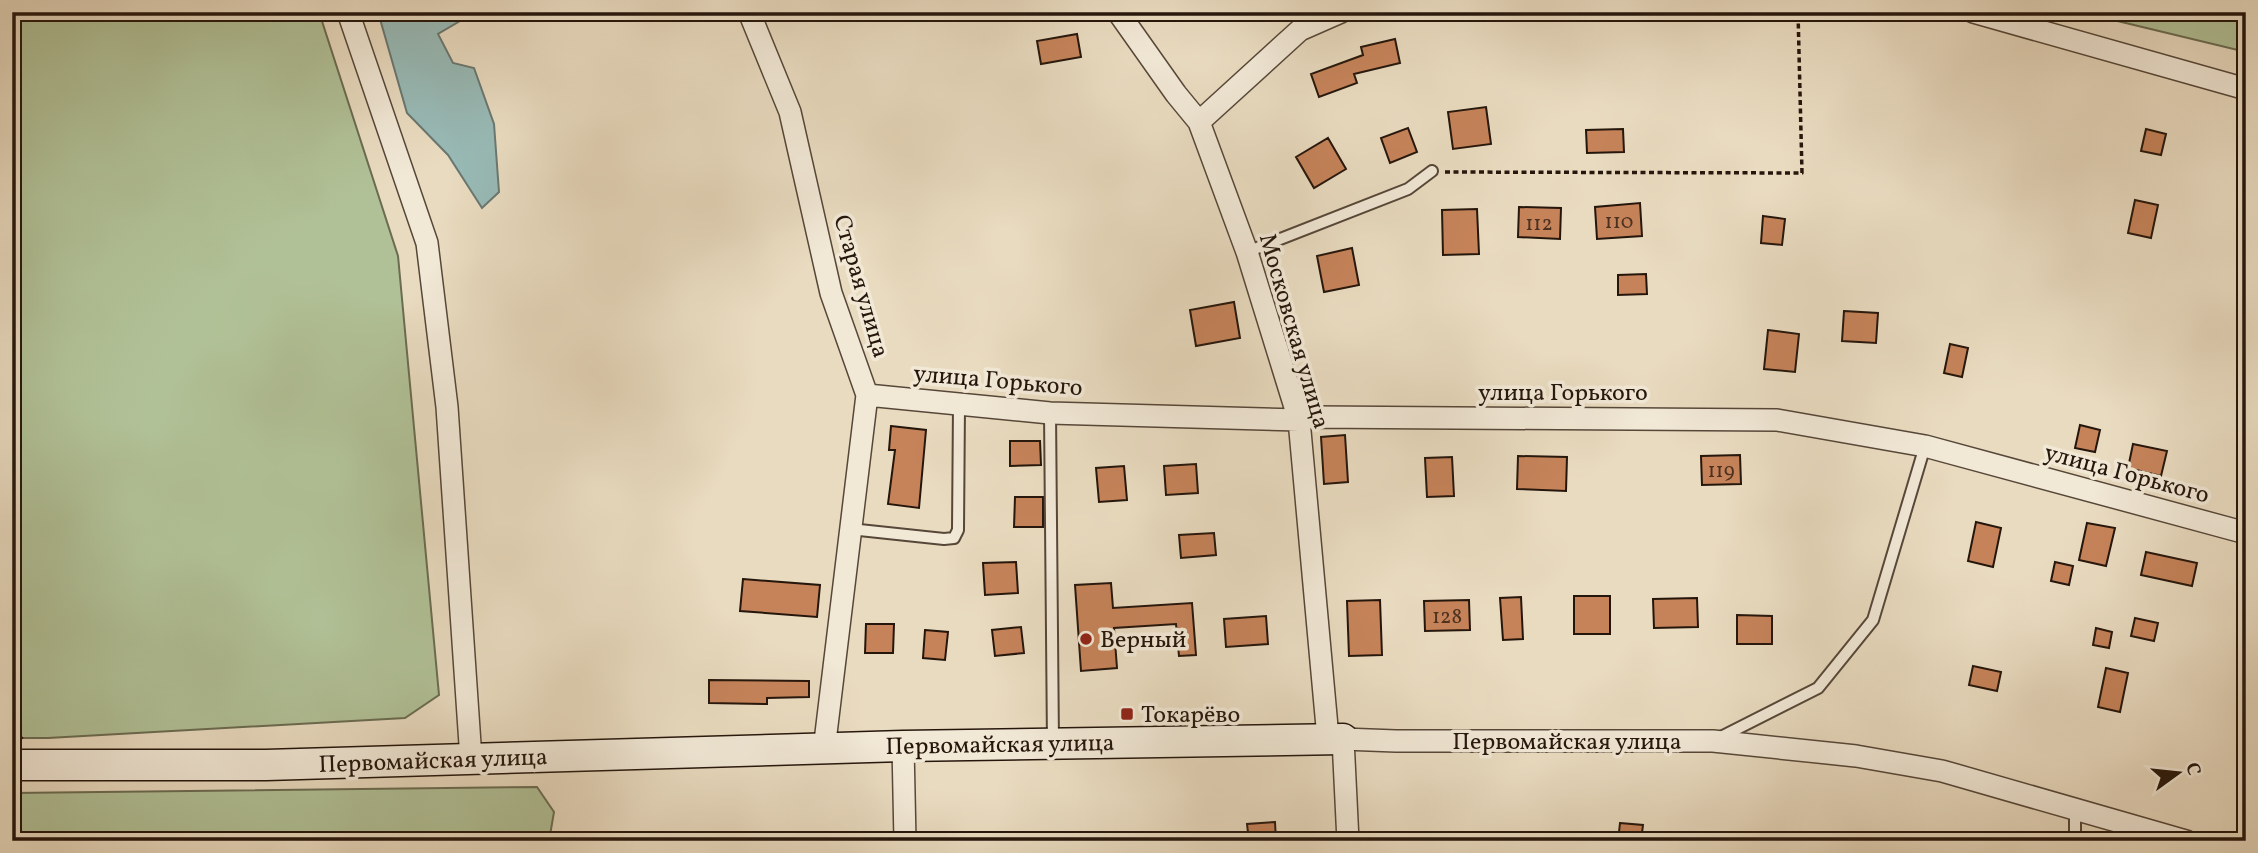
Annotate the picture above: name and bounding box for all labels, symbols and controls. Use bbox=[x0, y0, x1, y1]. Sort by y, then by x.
house number: 110 bbox=[1605, 208, 1633, 237]
house number: 112 bbox=[1525, 210, 1553, 239]
street label: Старая улица bbox=[823, 211, 897, 362]
street label: Московская улица bbox=[1249, 230, 1337, 433]
street label: улица Горького bbox=[912, 358, 1084, 406]
street label: улица Горького bbox=[1478, 377, 1648, 411]
street label: улица Горького bbox=[2040, 437, 2213, 513]
house number: 119 bbox=[1707, 457, 1735, 486]
house number: 128 bbox=[1432, 603, 1462, 632]
place label: Верный bbox=[1100, 624, 1186, 658]
marker: Верный bbox=[1078, 631, 1094, 647]
place label: Токарёво bbox=[1141, 699, 1240, 733]
marker: Токарёво bbox=[1119, 706, 1135, 722]
street label: Первомайская улица bbox=[1452, 726, 1682, 760]
street label: Первомайская улица bbox=[885, 727, 1115, 765]
north arrow bbox=[2142, 738, 2212, 808]
street label: Первомайская улица bbox=[318, 741, 548, 783]
text: С bbox=[2178, 760, 2207, 778]

